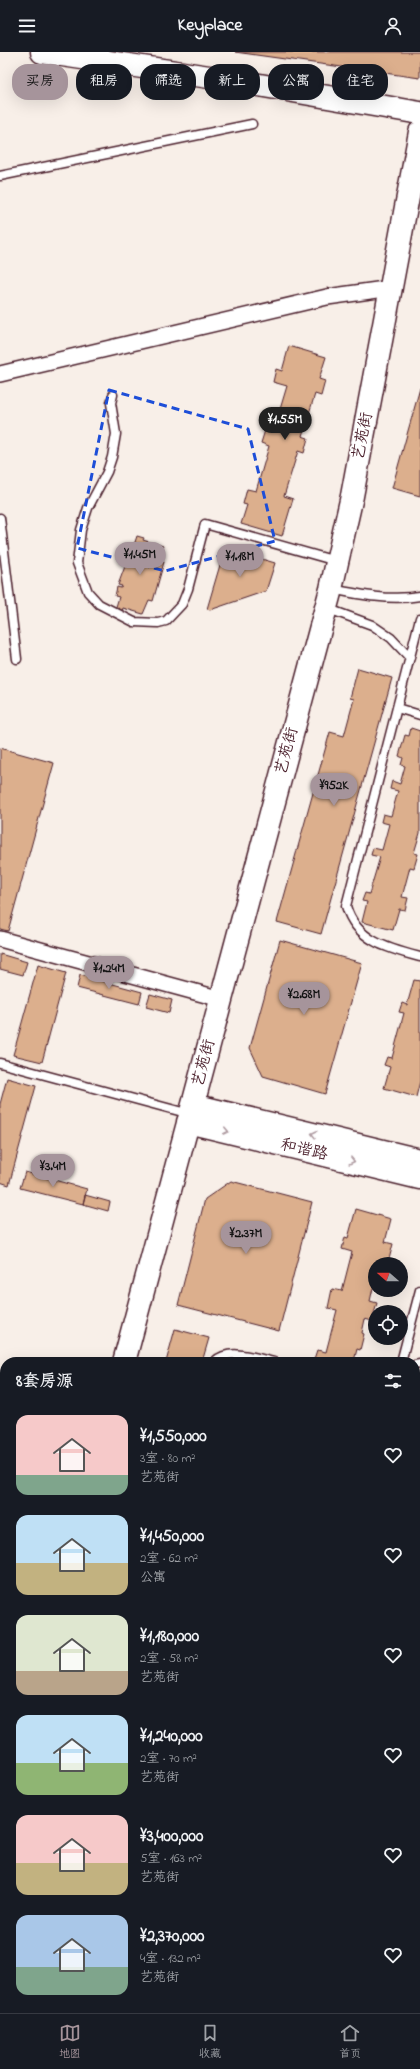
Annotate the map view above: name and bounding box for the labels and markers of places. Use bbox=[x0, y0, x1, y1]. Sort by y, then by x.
pin: ¥1.55M bbox=[252, 407, 318, 441]
pin: ¥1.45M bbox=[107, 542, 173, 576]
pin: ¥1.18M bbox=[207, 544, 273, 578]
pin: ¥952K bbox=[306, 773, 362, 807]
pin: ¥1.24M bbox=[76, 956, 142, 990]
pin: ¥2.68M bbox=[271, 982, 337, 1016]
pin: ¥3.4M bbox=[25, 1154, 81, 1188]
pin: ¥2.37M bbox=[213, 1221, 279, 1255]

